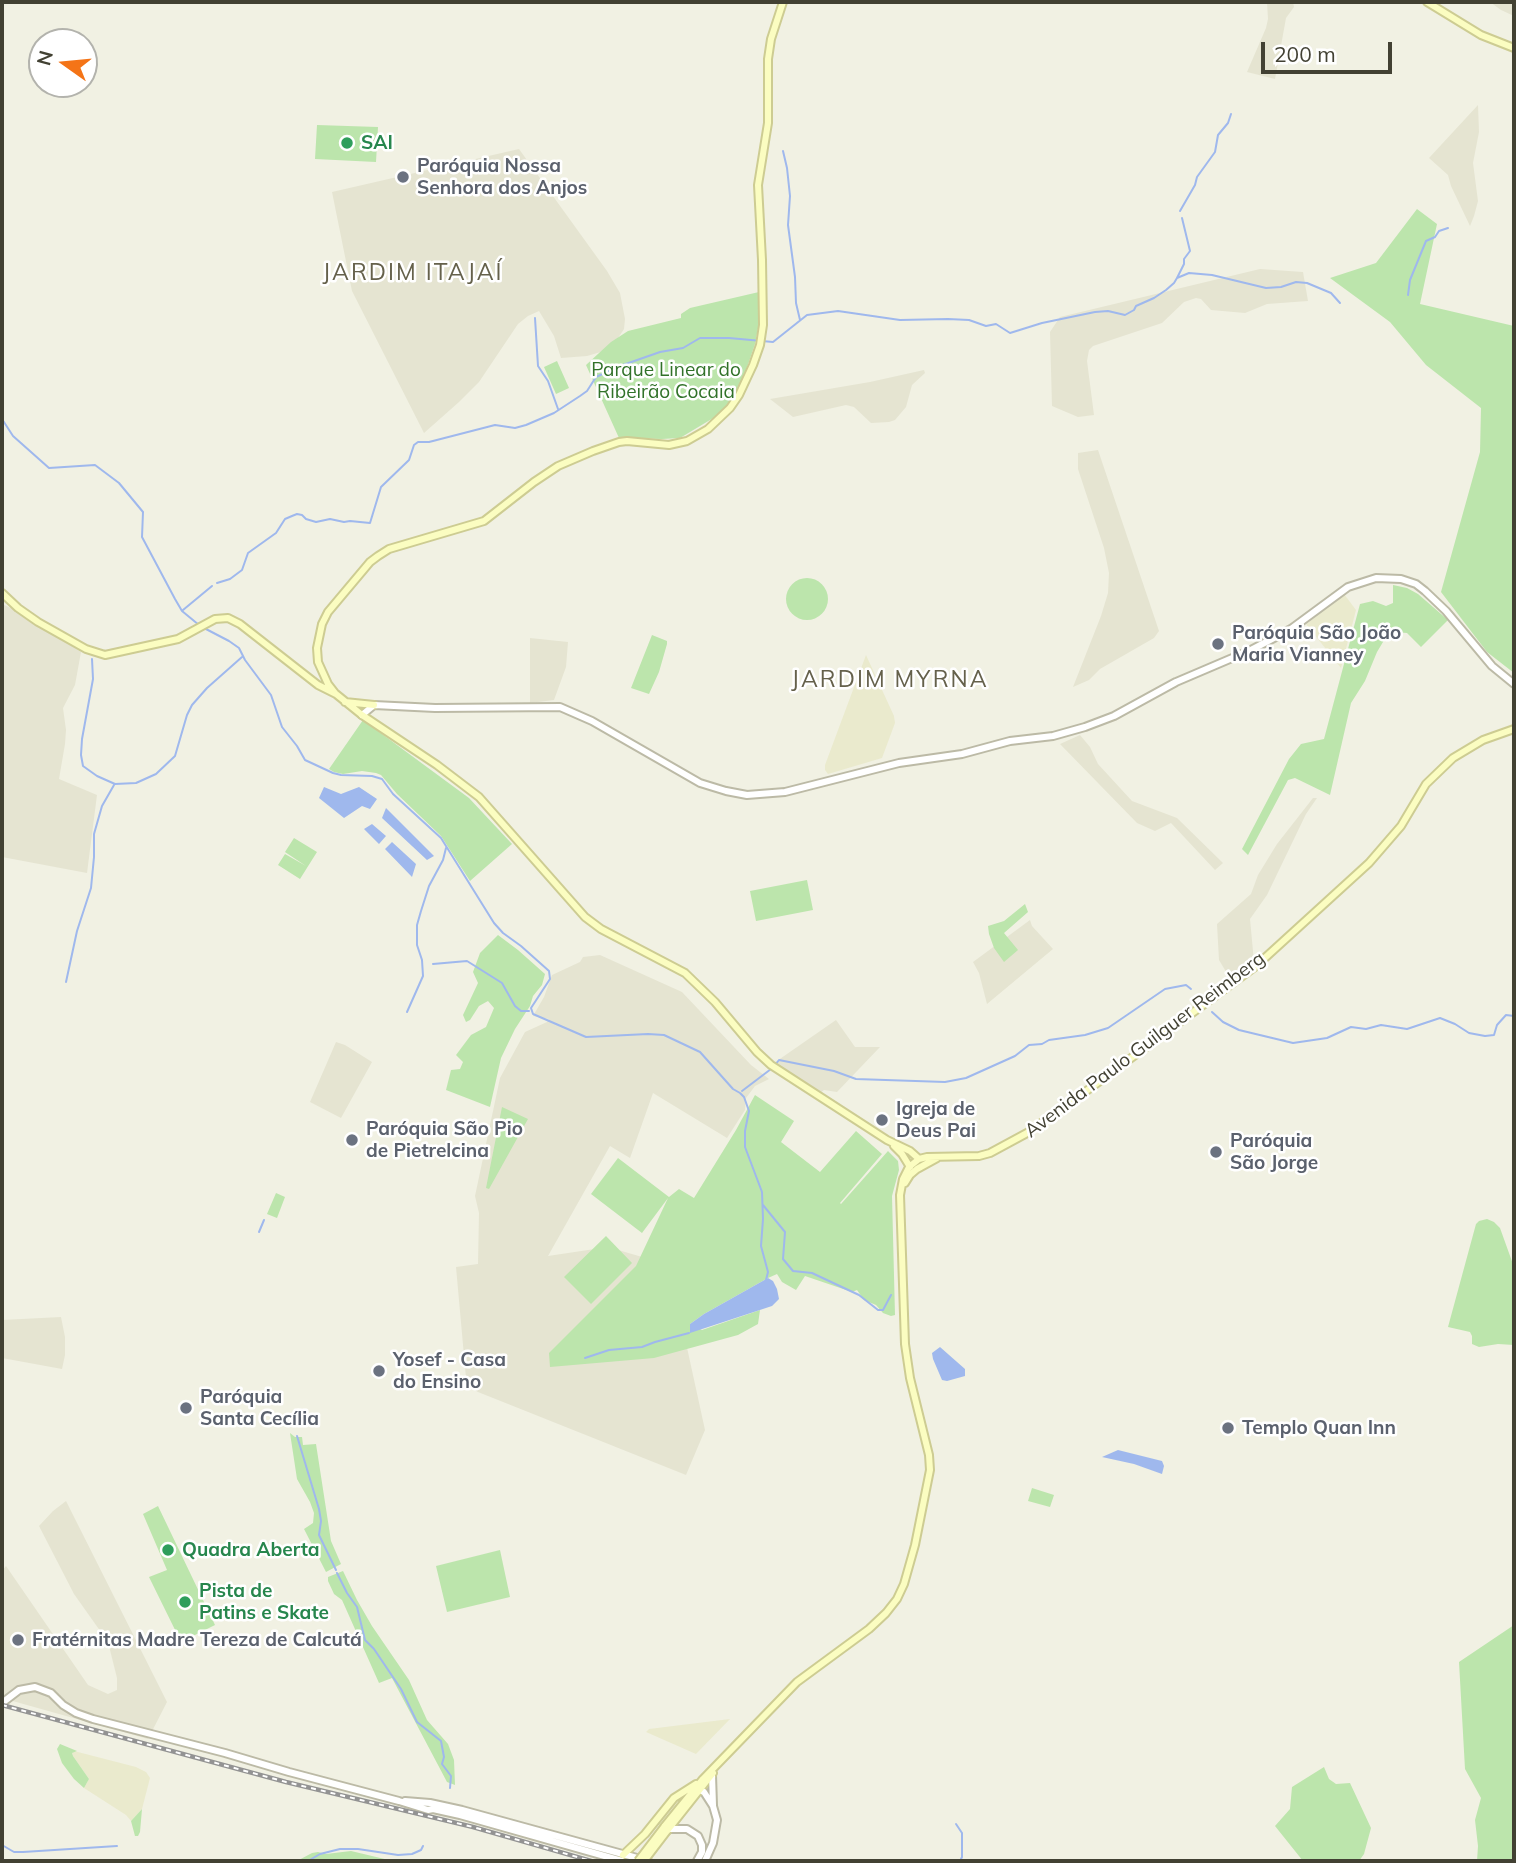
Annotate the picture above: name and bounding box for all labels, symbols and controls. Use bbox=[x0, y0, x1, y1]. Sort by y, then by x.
north arrow bbox=[28, 28, 98, 98]
scale bar bbox=[1264, 28, 1395, 72]
text: 200 m bbox=[1274, 41, 1336, 67]
text: N bbox=[31, 48, 58, 68]
place label: SAI bbox=[361, 132, 393, 154]
marker: SAI bbox=[339, 135, 355, 151]
place label: Paróquia Nossa Senhora dos Anjos bbox=[417, 155, 587, 199]
marker: Paróquia Nossa Senhora dos Anjos bbox=[395, 169, 411, 185]
district label: JARDIM ITAJAÍ bbox=[324, 259, 502, 287]
park label: Parque Linear do Ribeirão Cocaia bbox=[591, 359, 741, 403]
place label: Paróquia São João Maria Vianney bbox=[1232, 622, 1401, 666]
marker: Paróquia São João Maria Vianney bbox=[1210, 636, 1226, 652]
district label: JARDIM MYRNA bbox=[793, 666, 987, 694]
street label: Avenida Paulo Guilguer Reimberg bbox=[1020, 947, 1270, 1143]
place label: Igreja de Deus Pai bbox=[896, 1098, 976, 1142]
marker: Igreja de Deus Pai bbox=[874, 1112, 890, 1128]
place label: Paróquia São Pio de Pietrelcina bbox=[366, 1118, 523, 1162]
place label: Paróquia São Jorge bbox=[1230, 1130, 1318, 1174]
marker: Paróquia São Pio de Pietrelcina bbox=[344, 1132, 360, 1148]
marker: Paróquia São Jorge bbox=[1208, 1144, 1224, 1160]
place label: Yosef - Casa do Ensino bbox=[393, 1349, 506, 1393]
marker: Yosef - Casa do Ensino bbox=[371, 1363, 387, 1379]
place label: Paróquia Santa Cecília bbox=[200, 1386, 319, 1430]
marker: Paróquia Santa Cecília bbox=[178, 1400, 194, 1416]
place label: Templo Quan Inn bbox=[1242, 1417, 1396, 1439]
marker: Templo Quan Inn bbox=[1220, 1420, 1236, 1436]
place label: Quadra Aberta bbox=[182, 1539, 320, 1561]
marker: Quadra Aberta bbox=[160, 1542, 176, 1558]
place label: Pista de Patins e Skate bbox=[199, 1580, 329, 1624]
marker: Pista de Patins e Skate bbox=[177, 1594, 193, 1610]
place label: Fratérnitas Madre Tereza de Calcutá bbox=[32, 1629, 362, 1651]
marker: Fratérnitas Madre Tereza de Calcutá bbox=[10, 1632, 26, 1648]

